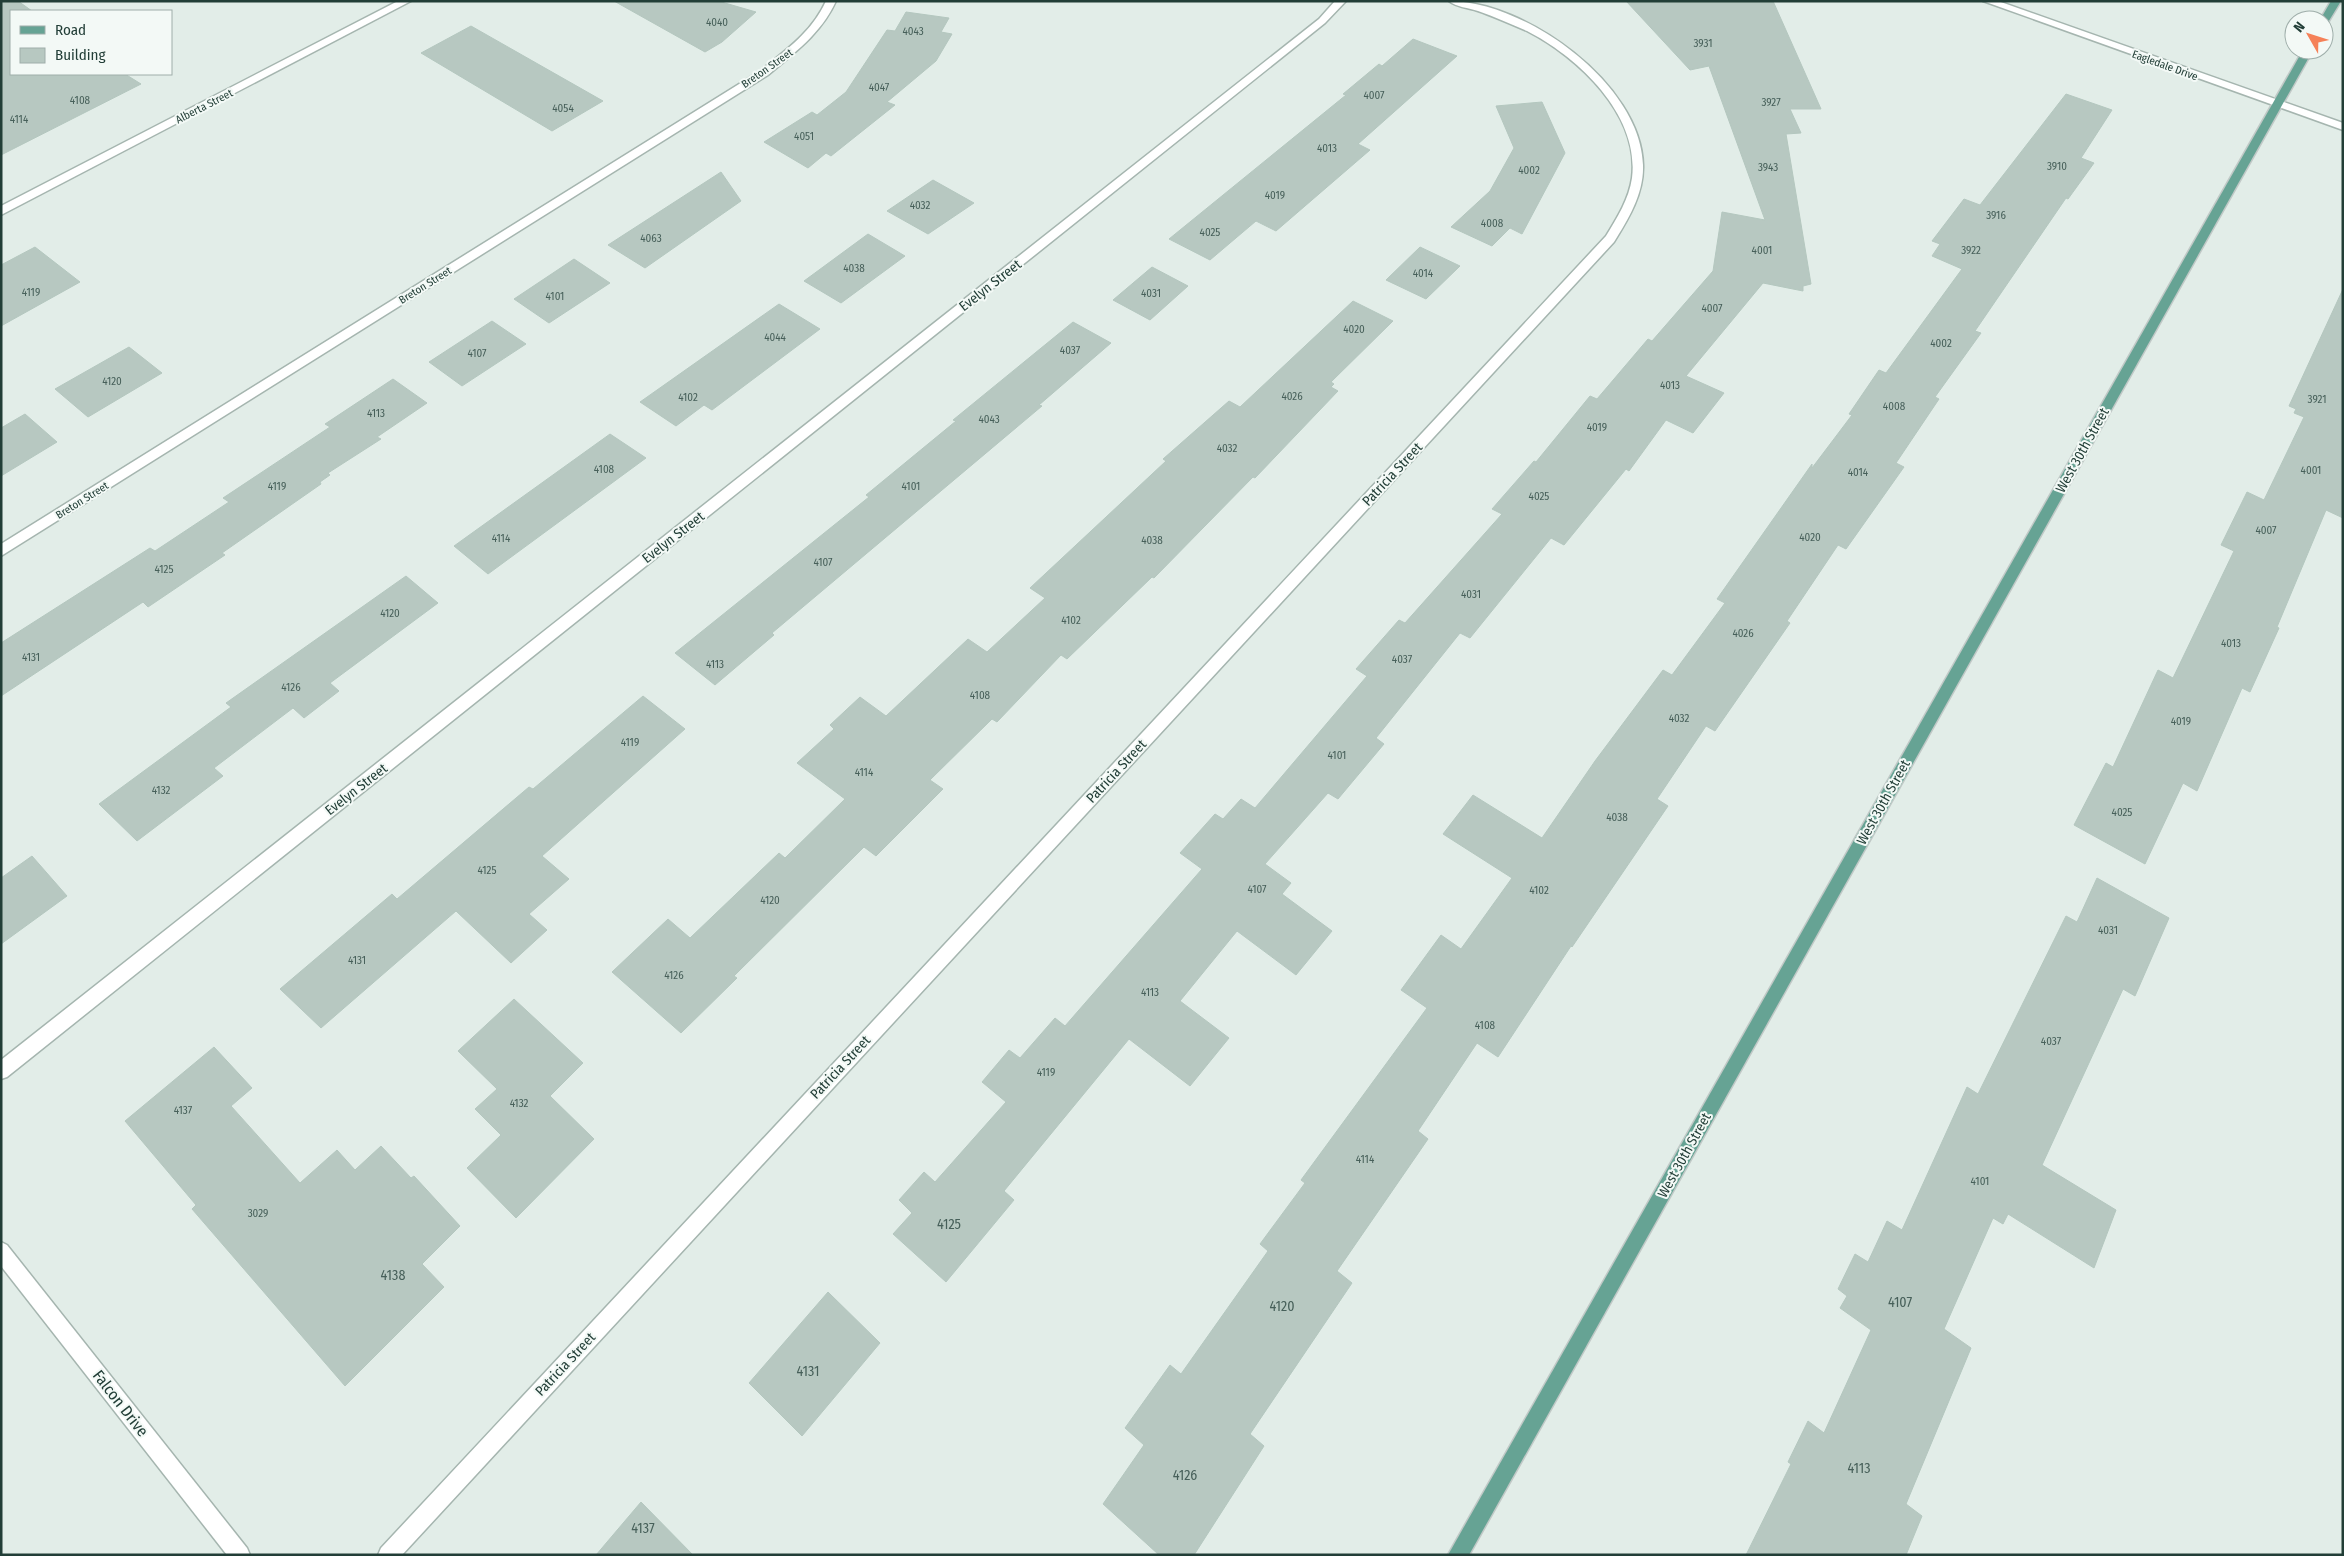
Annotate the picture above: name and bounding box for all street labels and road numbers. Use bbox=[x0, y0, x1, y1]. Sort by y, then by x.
street label: Breton Street bbox=[739, 46, 796, 91]
street label: Eagledale Drive bbox=[2130, 48, 2200, 83]
street label: Alberta Street bbox=[173, 86, 235, 126]
street label: Evelyn Street bbox=[956, 256, 1025, 315]
street label: Breton Street bbox=[397, 264, 454, 307]
street label: West 30th Street bbox=[2052, 404, 2113, 496]
street label: Patricia Street bbox=[1359, 439, 1426, 510]
street label: Breton Street bbox=[54, 479, 111, 522]
street label: Evelyn Street bbox=[639, 508, 708, 567]
street label: Patricia Street bbox=[1083, 736, 1150, 807]
street label: West 30th Street bbox=[1853, 756, 1914, 848]
street label: Evelyn Street bbox=[322, 760, 391, 819]
street label: Patricia Street bbox=[807, 1032, 874, 1103]
street label: West 30th Street bbox=[1654, 1109, 1715, 1201]
street label: Patricia Street bbox=[532, 1329, 599, 1400]
street label: Falcon Drive bbox=[89, 1366, 152, 1440]

